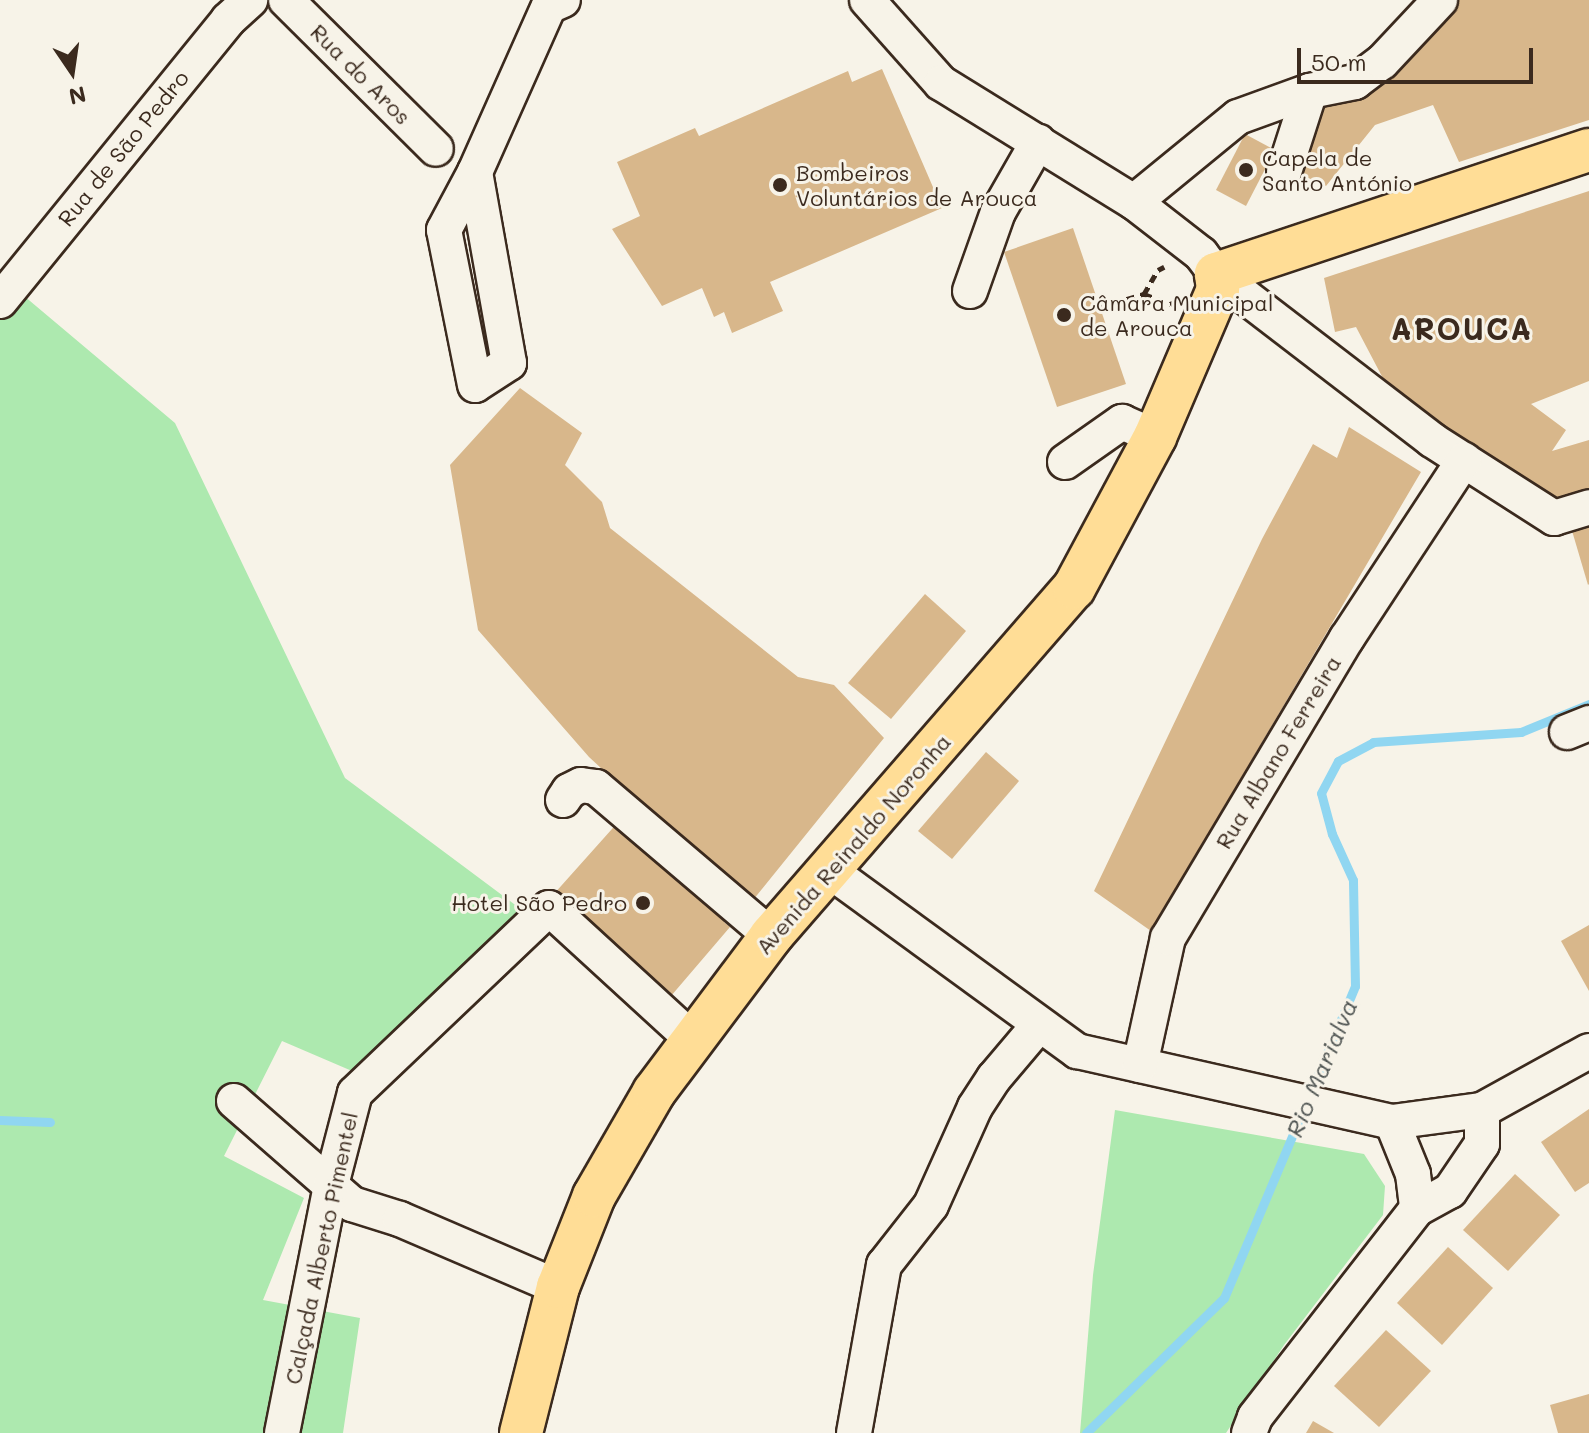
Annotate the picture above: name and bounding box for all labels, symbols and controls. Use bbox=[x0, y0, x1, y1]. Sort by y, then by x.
street label: Rua do Aros bbox=[305, 18, 417, 130]
north arrow bbox=[32, 32, 112, 112]
scale bar bbox=[1301, 32, 1537, 82]
text: 50 m bbox=[1311, 46, 1367, 77]
street label: Rua de São Pedro bbox=[52, 65, 194, 231]
text: N bbox=[66, 80, 89, 112]
place label: Capela de Santo António bbox=[1262, 144, 1412, 196]
place label: Bombeiros Voluntários de Arouca bbox=[796, 159, 1037, 210]
marker: Capela de Santo António bbox=[1237, 161, 1255, 179]
marker: Bombeiros Voluntários de Arouca bbox=[771, 176, 789, 194]
place label: Câmara Municipal de Arouca bbox=[1080, 289, 1273, 340]
marker: Câmara Municipal de Arouca bbox=[1055, 306, 1073, 324]
district label: AROUCA bbox=[1391, 310, 1533, 346]
street label: Rua Albano Ferreira bbox=[1210, 651, 1346, 853]
street label: Avenida Reinaldo Noronha bbox=[750, 728, 956, 960]
place label: Hotel São Pedro bbox=[451, 890, 627, 916]
marker: Hotel São Pedro bbox=[634, 894, 652, 912]
water label: Rio Marialva bbox=[1279, 995, 1363, 1141]
street label: Calçada Alberto Pimentel bbox=[279, 1109, 363, 1387]

